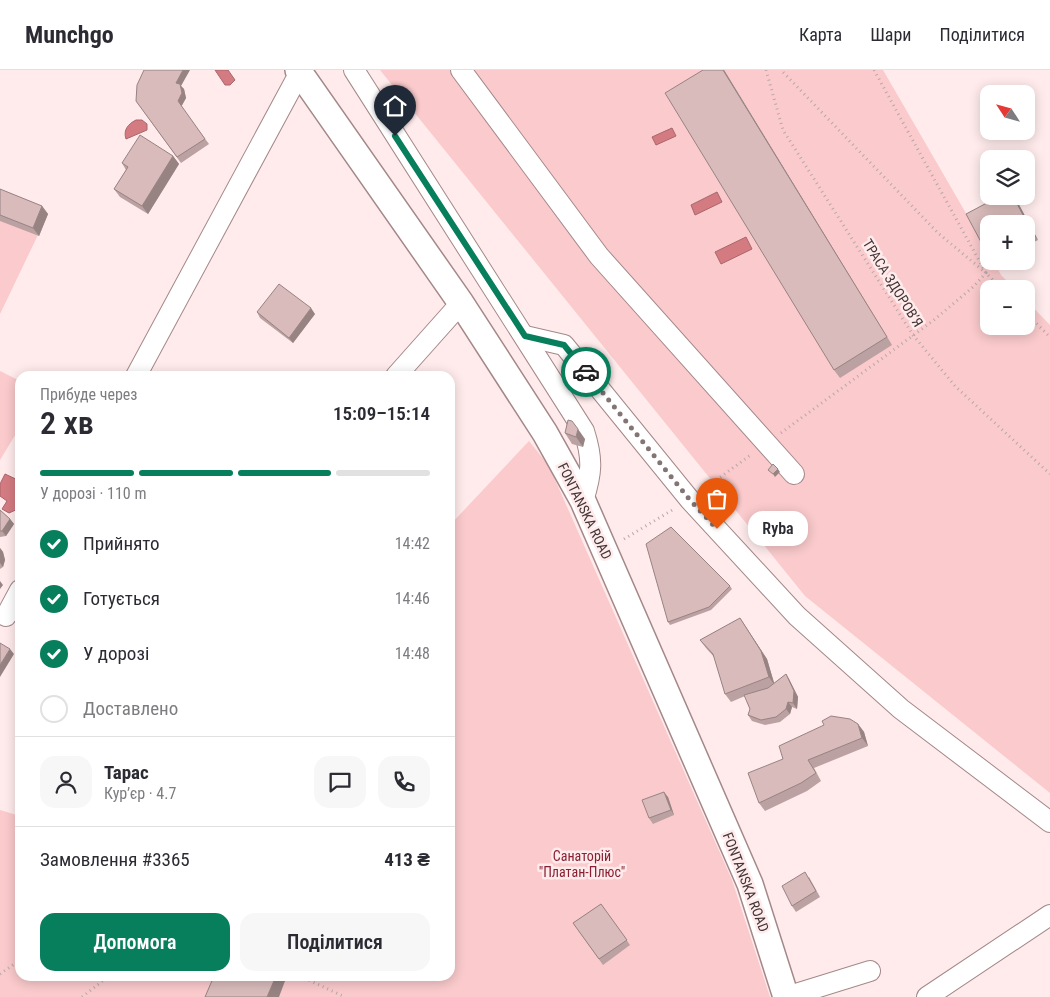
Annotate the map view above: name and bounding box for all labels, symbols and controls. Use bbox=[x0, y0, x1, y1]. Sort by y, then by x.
text: Munchgo bbox=[25, 21, 114, 49]
text: Карта bbox=[799, 24, 842, 45]
text: Шари bbox=[870, 24, 911, 45]
text: Поділитися bbox=[939, 24, 1025, 45]
pin bbox=[374, 85, 416, 136]
north arrow bbox=[980, 85, 1035, 140]
map controls bbox=[980, 85, 1035, 335]
icon: home bbox=[381, 92, 409, 120]
button: layers bbox=[980, 150, 1035, 205]
button: + bbox=[980, 215, 1035, 270]
street label: ТРАСА ЗДОРОВ’Я bbox=[860, 236, 926, 330]
button: − bbox=[980, 280, 1035, 335]
courier bbox=[561, 347, 611, 397]
icon: car bbox=[572, 358, 600, 386]
text: Прибуде через bbox=[40, 385, 137, 404]
text: 15:09–15:14 bbox=[333, 402, 430, 425]
text: 2 хв bbox=[40, 404, 94, 442]
street label: FONTANSKA ROAD bbox=[555, 460, 615, 562]
pin bbox=[696, 478, 738, 529]
text: У дорозі · 110 m bbox=[40, 484, 146, 503]
icon: bag bbox=[703, 485, 731, 513]
callout: Ryba bbox=[747, 512, 807, 546]
text: Ryba bbox=[762, 519, 794, 538]
icon: check bbox=[40, 530, 68, 558]
text: Прийнято bbox=[83, 532, 160, 555]
text: 14:42 bbox=[395, 534, 430, 553]
icon: check bbox=[40, 585, 68, 613]
text: Готується bbox=[83, 587, 160, 610]
text: 14:46 bbox=[395, 589, 430, 608]
icon: check bbox=[40, 640, 68, 668]
text: У дорозі bbox=[83, 642, 149, 665]
text: 14:48 bbox=[395, 644, 430, 663]
text: Доставлено bbox=[83, 697, 178, 720]
button: person bbox=[40, 756, 92, 808]
button: chat bbox=[314, 756, 366, 808]
button: phone bbox=[378, 756, 430, 808]
text: Тарас bbox=[104, 761, 149, 784]
text: Кур’єр · 4.7 bbox=[104, 784, 176, 803]
street label: FONTANSKA ROAD bbox=[720, 830, 772, 934]
text: Замовлення #3365 bbox=[40, 848, 190, 871]
text: 413 ₴ bbox=[384, 848, 430, 871]
park label: Санаторій "Платан-Плюс" bbox=[539, 848, 625, 880]
button: Допомога bbox=[40, 913, 230, 971]
button: Поділитися bbox=[240, 913, 430, 971]

